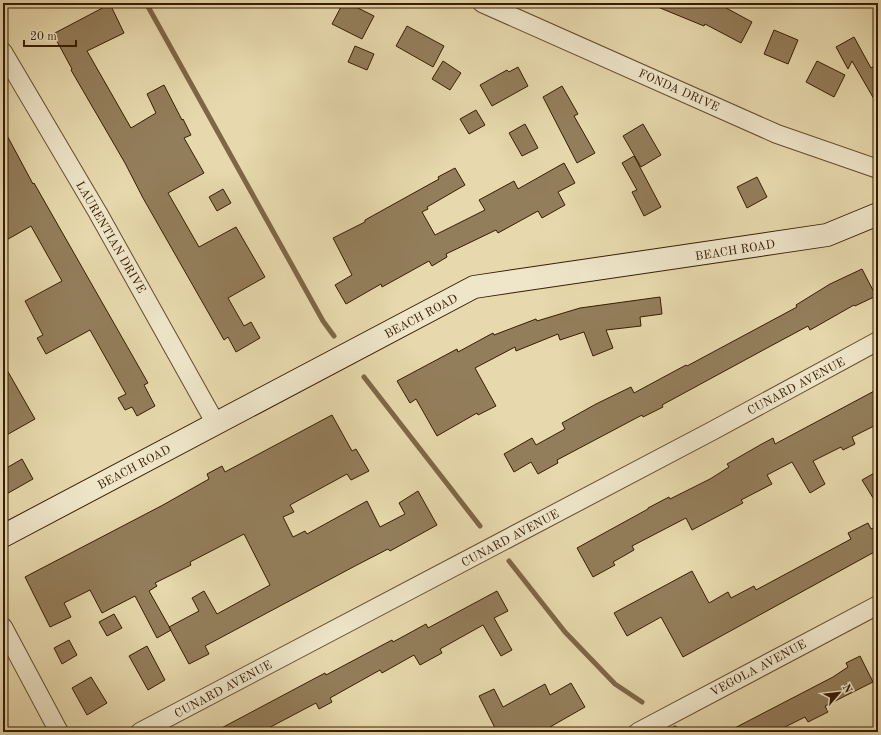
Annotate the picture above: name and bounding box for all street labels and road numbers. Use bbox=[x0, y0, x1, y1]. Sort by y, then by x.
street label: FONDA DRIVE bbox=[636, 68, 721, 114]
street label: LAURENTIAN DRIVE bbox=[73, 180, 147, 295]
street label: BEACH ROAD bbox=[694, 239, 776, 263]
street label: BEACH ROAD bbox=[383, 293, 460, 341]
street label: CUNARD AVENUE bbox=[746, 356, 847, 418]
street label: BEACH ROAD bbox=[96, 444, 173, 492]
street label: CUNARD AVENUE bbox=[460, 508, 561, 570]
street label: VEGOLA AVENUE bbox=[709, 639, 808, 699]
street label: CUNARD AVENUE bbox=[173, 659, 274, 721]

